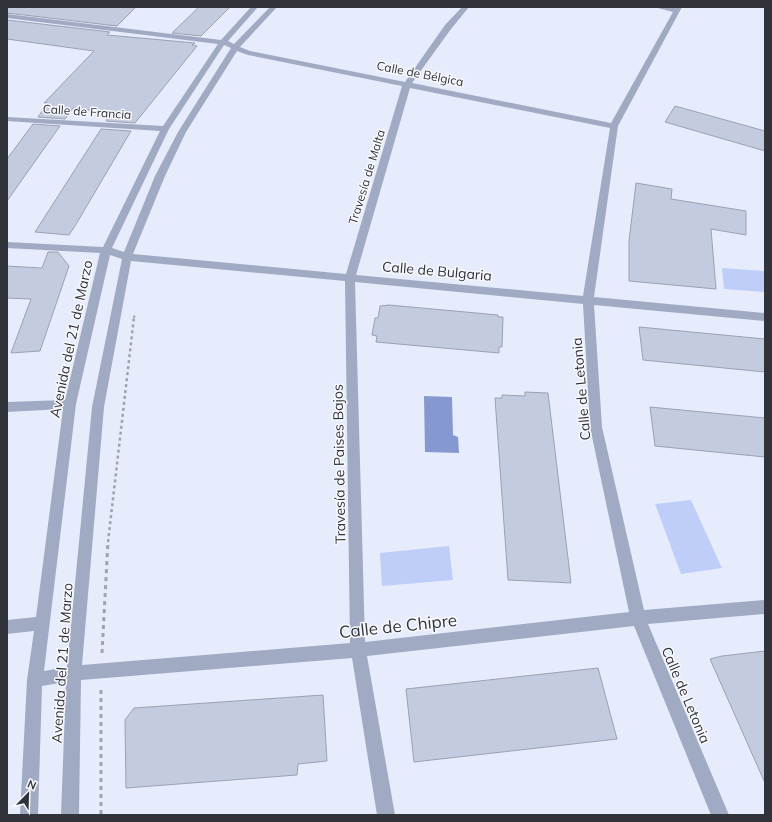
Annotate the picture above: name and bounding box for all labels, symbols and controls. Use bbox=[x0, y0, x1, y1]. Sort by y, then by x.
street label: Calle de Bélgica bbox=[375, 58, 465, 89]
street label: Calle de Francia bbox=[42, 101, 132, 122]
street label: Travesía de Malta bbox=[345, 128, 388, 226]
street label: Calle de Bulgaria bbox=[381, 257, 493, 285]
street label: Avenida del 21 de Marzo bbox=[45, 259, 97, 419]
street label: Calle de Letonia bbox=[568, 337, 594, 441]
street label: Travesía de Paises Bajos bbox=[329, 384, 349, 544]
street label: Avenida del 21 de Marzo bbox=[47, 582, 77, 744]
street label: Calle de Chipre bbox=[338, 609, 458, 642]
street label: Calle de Letonia bbox=[658, 644, 714, 746]
north arrow bbox=[8, 774, 48, 814]
text: N bbox=[25, 777, 38, 793]

